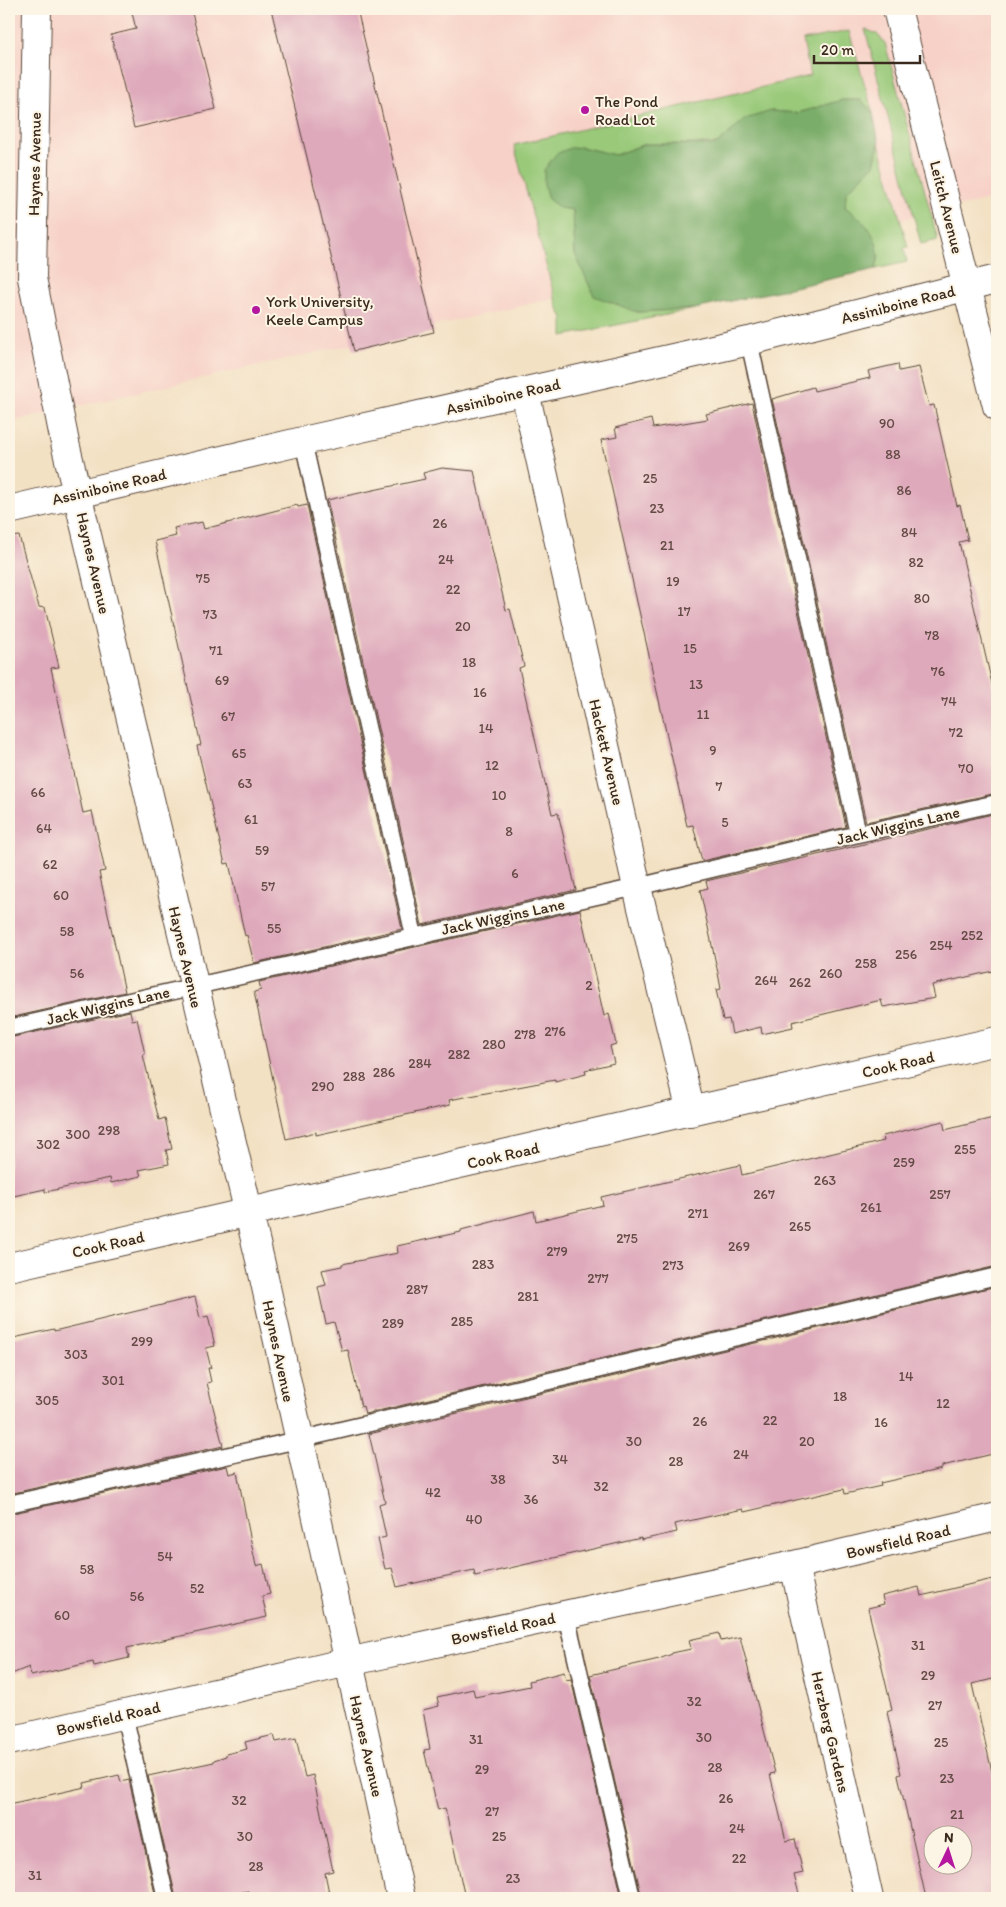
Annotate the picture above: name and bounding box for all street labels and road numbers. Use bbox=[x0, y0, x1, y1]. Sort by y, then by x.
street label: Haynes Avenue bbox=[24, 112, 45, 216]
street label: Leitch Avenue bbox=[926, 159, 967, 256]
street label: Assiniboine Road bbox=[839, 281, 957, 328]
street label: Assiniboine Road bbox=[444, 374, 562, 419]
street label: Assiniboine Road bbox=[50, 464, 168, 509]
street label: Haynes Avenue bbox=[73, 510, 114, 616]
street label: Hackett Avenue bbox=[585, 697, 628, 807]
street label: Jack Wiggins Lane bbox=[835, 802, 961, 849]
street label: Jack Wiggins Lane bbox=[440, 894, 567, 939]
street label: Haynes Avenue bbox=[165, 904, 206, 1010]
street label: Jack Wiggins Lane bbox=[45, 982, 171, 1029]
street label: Cook Road bbox=[860, 1047, 936, 1082]
street label: Cook Road bbox=[465, 1138, 541, 1173]
street label: Cook Road bbox=[70, 1227, 146, 1262]
street label: Haynes Avenue bbox=[258, 1298, 299, 1404]
street label: Bowsfield Road bbox=[844, 1520, 952, 1563]
street label: Bowsfield Road bbox=[449, 1608, 557, 1649]
street label: Herzberg Gardens bbox=[807, 1669, 854, 1795]
street label: Haynes Avenue bbox=[346, 1693, 387, 1799]
street label: Bowsfield Road bbox=[54, 1697, 162, 1740]

